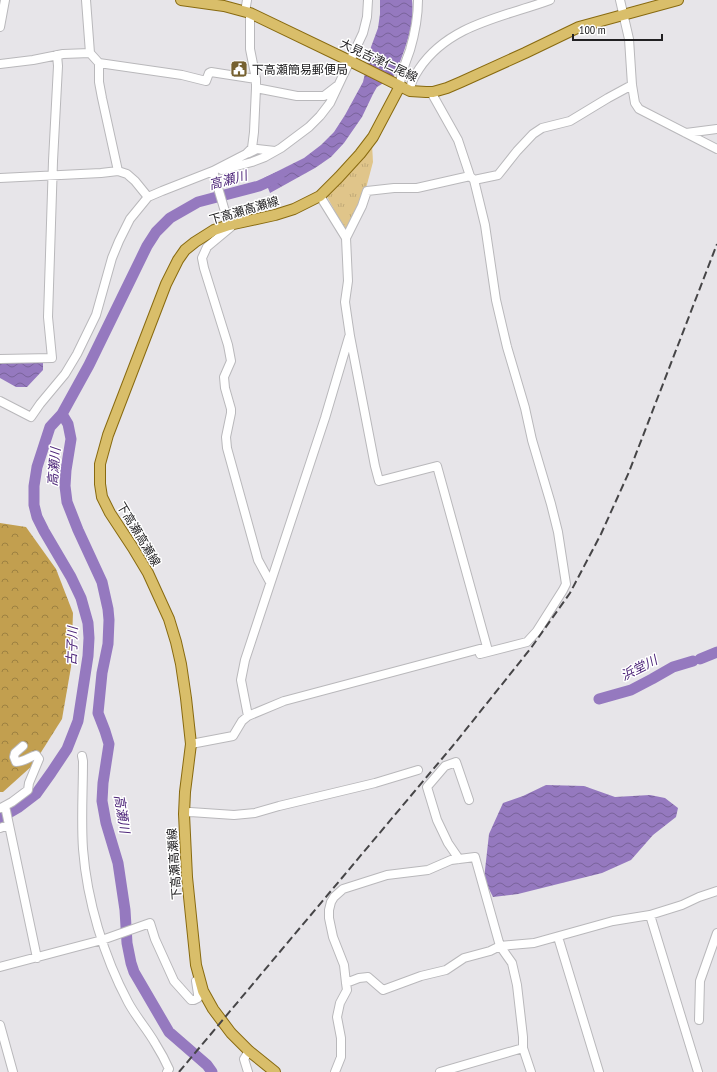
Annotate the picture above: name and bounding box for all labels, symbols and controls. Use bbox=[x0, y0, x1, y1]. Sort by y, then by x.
scale bar bbox=[573, 16, 662, 42]
text: 100 m bbox=[579, 22, 606, 37]
street label: 大見吉津仁尾線 bbox=[338, 35, 420, 85]
public building icon: 下高瀬簡易郵便局 bbox=[229, 59, 249, 79]
place label: 下高瀬簡易郵便局 bbox=[252, 62, 348, 77]
water label: 高瀬川 bbox=[207, 166, 251, 193]
street label: 下高瀬高瀬線 bbox=[207, 193, 281, 227]
water label: 高瀬川 bbox=[44, 445, 64, 487]
street label: 下高瀬高瀬線 bbox=[114, 499, 164, 569]
water label: 古子川 bbox=[63, 624, 81, 666]
water label: 浜堂川 bbox=[618, 651, 662, 684]
water label: 高瀬川 bbox=[111, 793, 134, 837]
street label: 下高瀬高瀬線 bbox=[164, 828, 184, 900]

